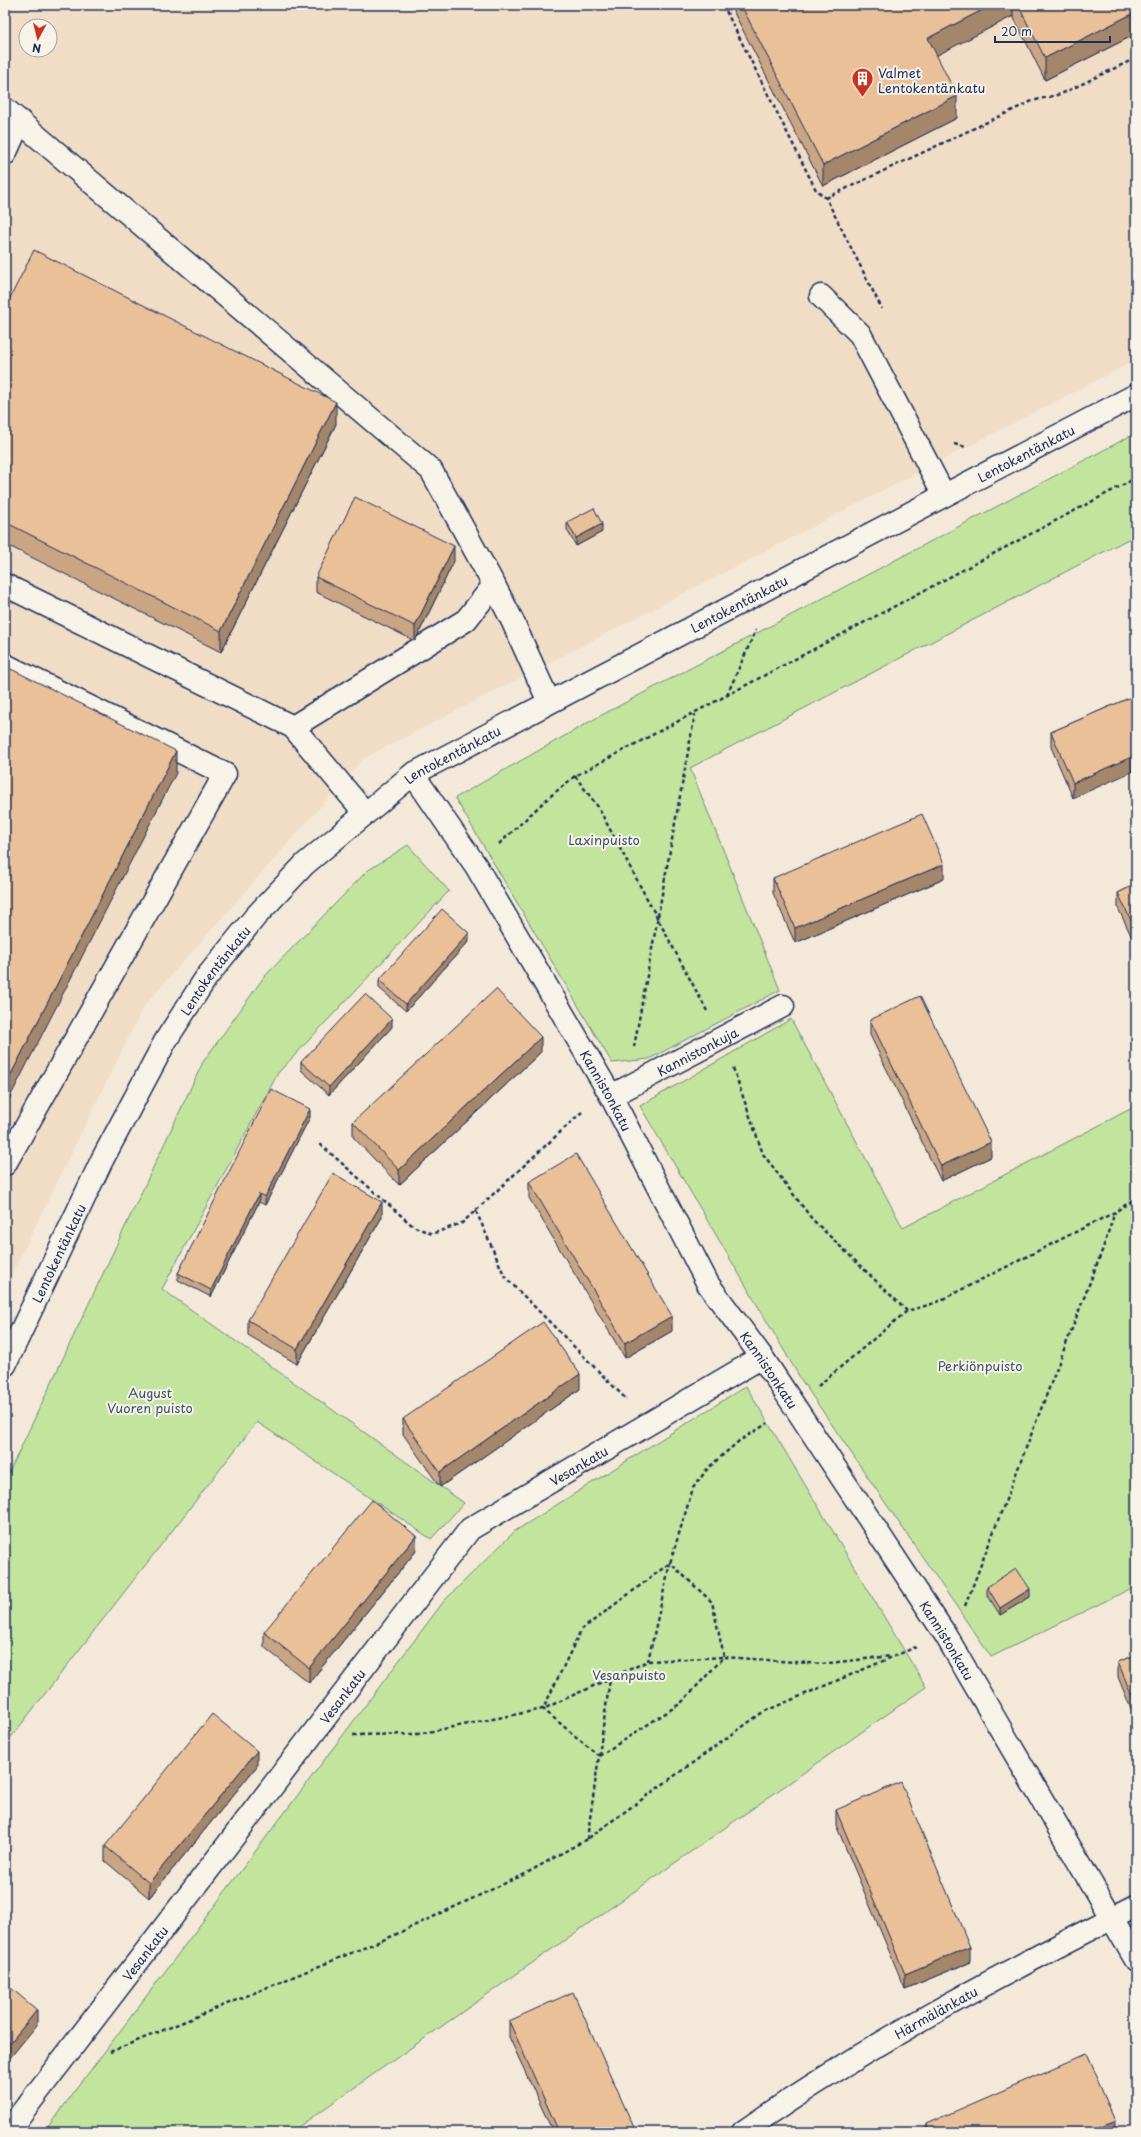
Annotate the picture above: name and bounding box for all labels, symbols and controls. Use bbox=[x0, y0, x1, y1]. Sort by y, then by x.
north arrow bbox=[18, 18, 58, 58]
scale bar bbox=[995, 18, 1110, 44]
text: 20 m bbox=[1001, 22, 1032, 40]
text: N bbox=[31, 39, 42, 57]
place label: Valmet Lentokentänkatu bbox=[878, 63, 985, 97]
building icon: Valmet Lentokentänkatu bbox=[850, 66, 876, 99]
street label: Lentokentänkatu bbox=[974, 419, 1078, 486]
street label: Lentokentänkatu bbox=[687, 570, 791, 637]
street label: Lentokentänkatu bbox=[399, 720, 504, 788]
park label: Laxinpuisto bbox=[568, 830, 640, 849]
street label: Lentokentänkatu bbox=[175, 921, 254, 1019]
street label: Kannistonkuja bbox=[653, 1021, 742, 1080]
street label: Kannistonkatu bbox=[576, 1046, 637, 1134]
street label: Lentokentänkatu bbox=[26, 1200, 90, 1306]
street label: Kannistonkatu bbox=[736, 1327, 803, 1412]
park label: Perkiönpuisto bbox=[938, 1356, 1022, 1375]
park label: August Vuoren puisto bbox=[107, 1383, 193, 1417]
street label: Vesankatu bbox=[546, 1441, 611, 1490]
street label: Kannistonkatu bbox=[916, 1596, 979, 1683]
street label: Vesankatu bbox=[315, 1664, 369, 1727]
park label: Vesanpuisto bbox=[592, 1665, 666, 1684]
street label: Vesankatu bbox=[117, 1921, 172, 1984]
street label: Härmälänkatu bbox=[890, 1981, 981, 2043]

